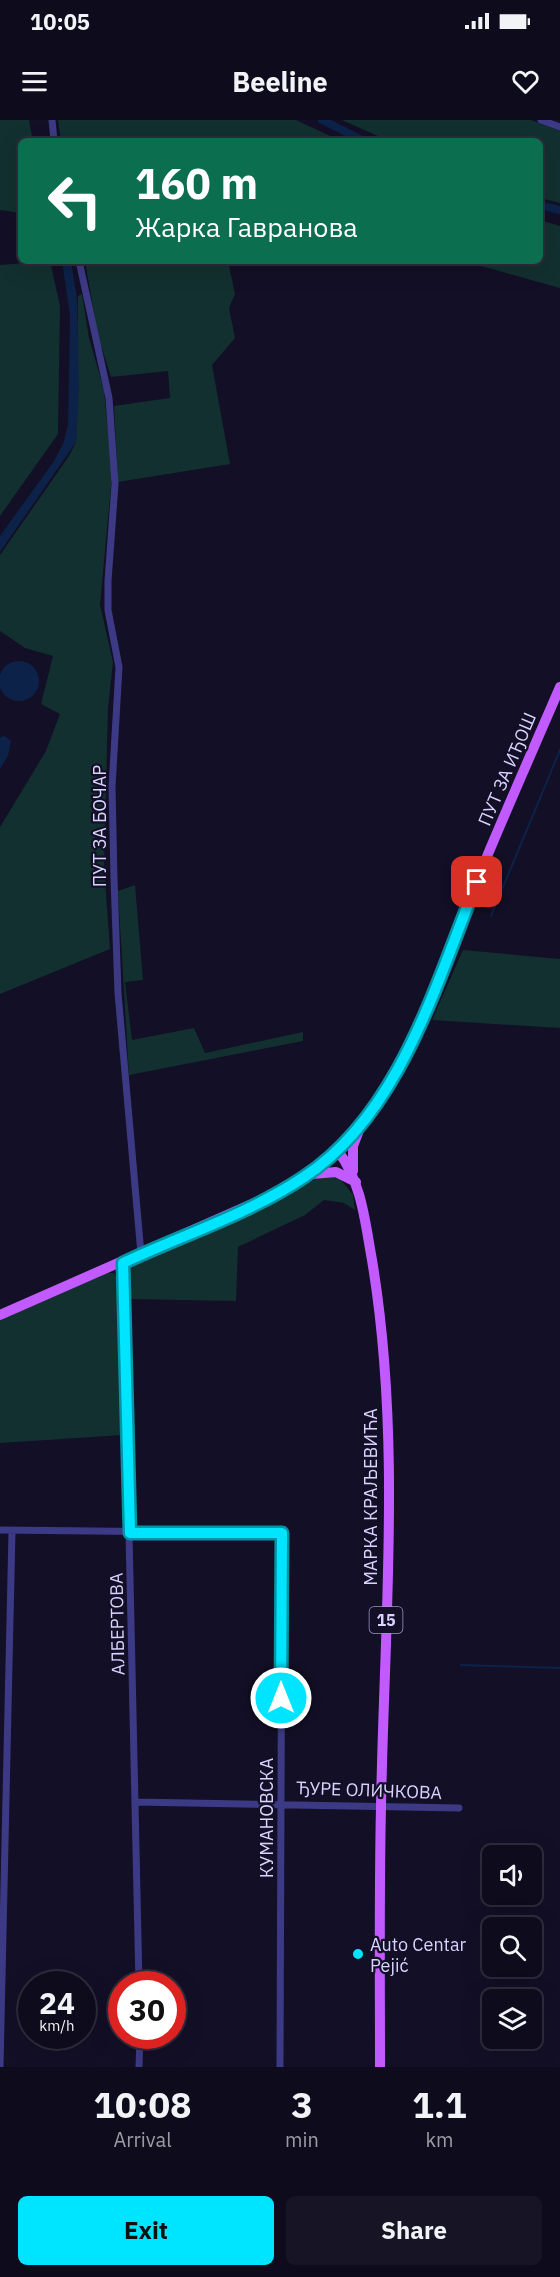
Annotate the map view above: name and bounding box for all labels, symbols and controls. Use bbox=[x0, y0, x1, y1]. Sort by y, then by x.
text: 10:05 bbox=[30, 7, 90, 36]
text: Beeline bbox=[232, 64, 328, 99]
icon: menu bbox=[18, 65, 51, 98]
icon: heart bbox=[509, 65, 542, 98]
text: 160 m bbox=[135, 156, 258, 211]
icon: left bbox=[36, 162, 114, 240]
text: Жарка Гавранова bbox=[135, 209, 358, 244]
street label: ПУТ ЗА ИЂОШ bbox=[473, 709, 541, 829]
street label: ПУТ ЗА БОЧАР bbox=[88, 765, 111, 887]
pin bbox=[451, 856, 502, 907]
icon: arrive bbox=[460, 865, 493, 898]
street label: МАРКА КРАЉЕВИЋА bbox=[359, 1408, 382, 1586]
street label: АЛБЕРТОВА bbox=[105, 1572, 129, 1676]
road number: 15 bbox=[370, 1607, 402, 1633]
position arrow bbox=[249, 1666, 313, 1730]
street label: КУМАНОВСКА bbox=[255, 1757, 278, 1878]
street label: ЂУРЕ ОЛИЧКОВА bbox=[296, 1776, 443, 1804]
map controls bbox=[482, 1845, 542, 2049]
button: sound bbox=[482, 1845, 542, 1905]
button: search bbox=[482, 1917, 542, 1977]
place label: Auto Centar Pejić bbox=[370, 1933, 467, 1977]
marker: Auto Centar Pejić bbox=[351, 1947, 365, 1961]
speed limit sign: 30 bbox=[108, 1971, 186, 2049]
text: 24 bbox=[39, 1983, 75, 2022]
button: layers bbox=[482, 1989, 542, 2049]
text: km/h bbox=[39, 2016, 75, 2035]
text: 10:08 bbox=[93, 2081, 192, 2128]
text: 3 bbox=[291, 2081, 313, 2128]
text: 1.1 bbox=[412, 2081, 467, 2128]
text: Arrival bbox=[113, 2126, 172, 2153]
text: min bbox=[285, 2126, 319, 2153]
text: km bbox=[425, 2126, 453, 2153]
button: Exit bbox=[18, 2196, 274, 2265]
button: Share bbox=[286, 2196, 542, 2265]

